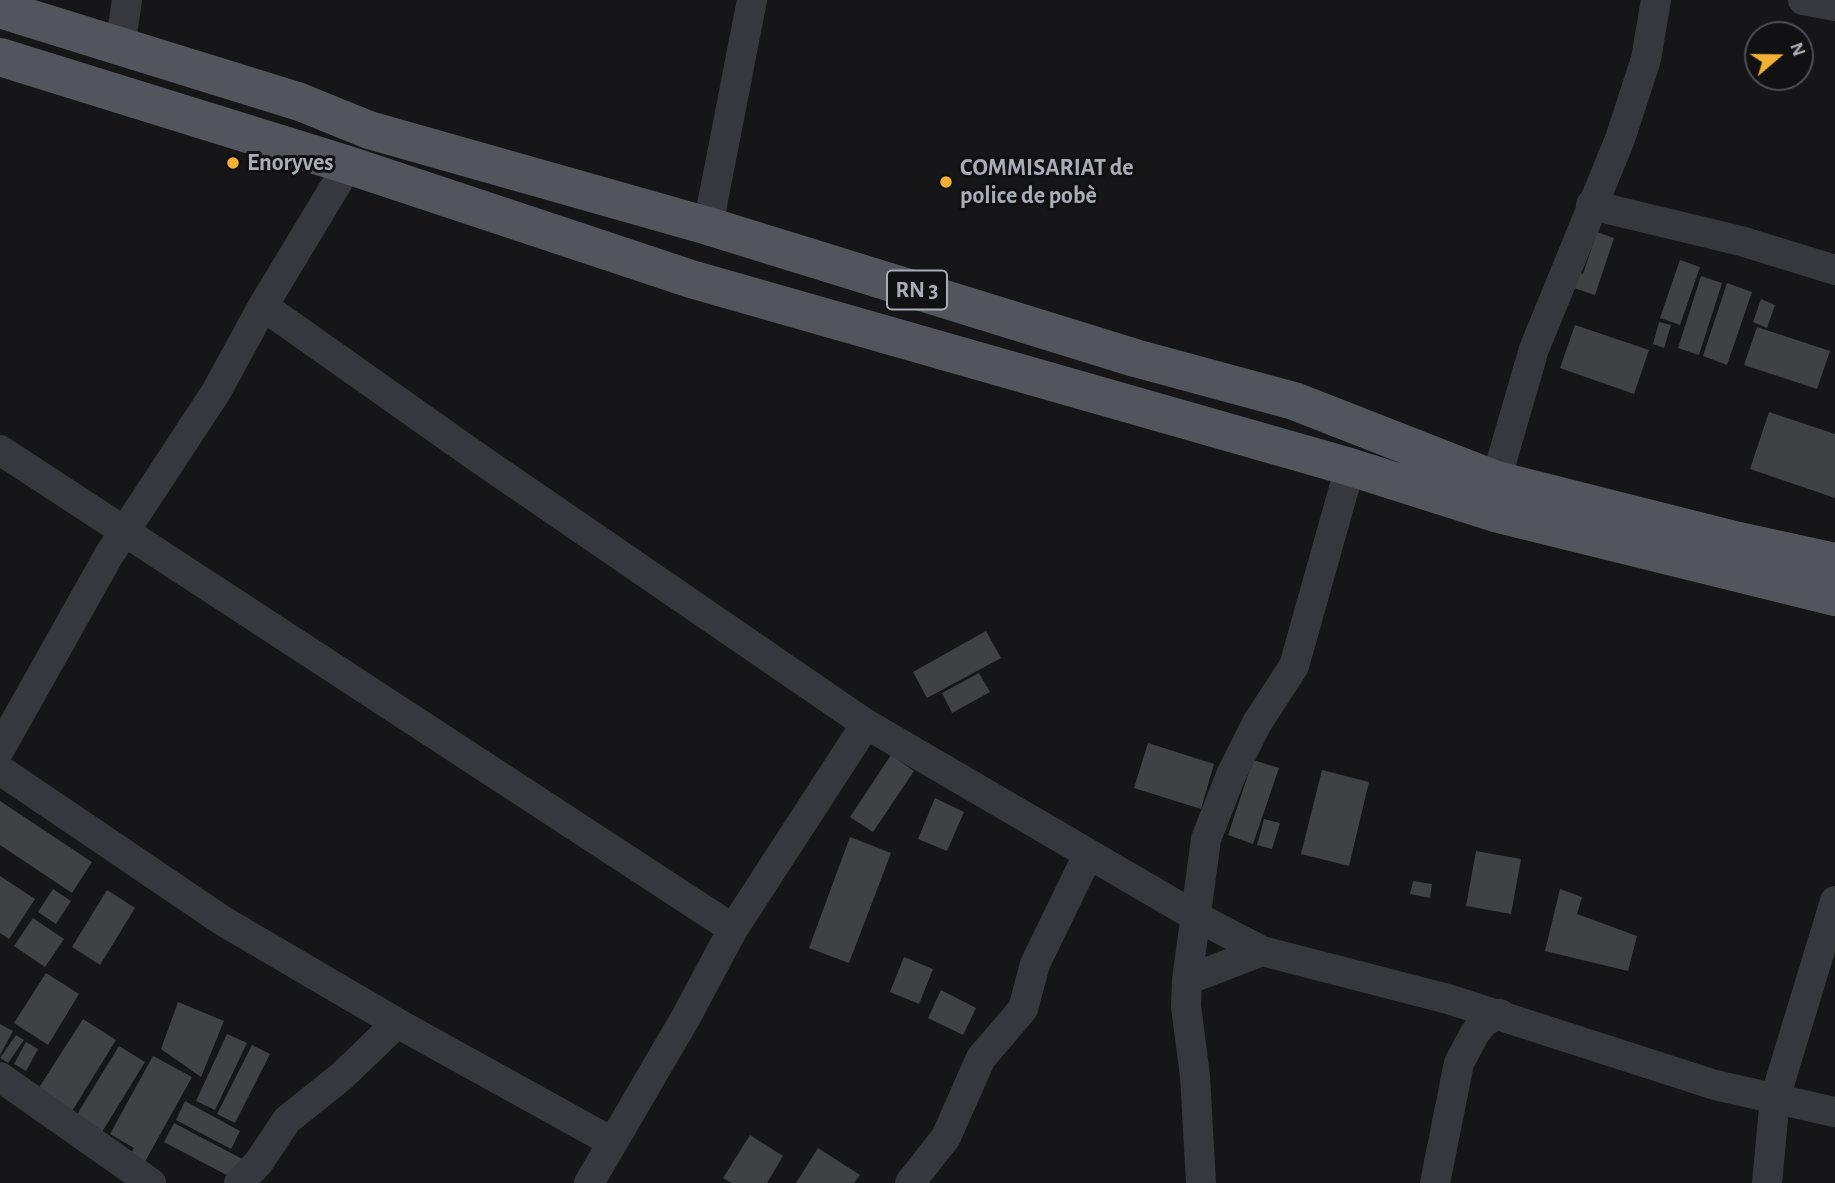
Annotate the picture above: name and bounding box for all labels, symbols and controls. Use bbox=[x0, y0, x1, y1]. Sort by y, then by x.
north arrow bbox=[1744, 21, 1814, 91]
text: N bbox=[1786, 40, 1809, 59]
place label: Enoryves bbox=[247, 149, 334, 177]
place label: COMMISARIAT de police de pobè bbox=[960, 154, 1134, 210]
marker: Enoryves bbox=[225, 155, 241, 171]
marker: COMMISARIAT de police de pobè bbox=[938, 174, 954, 190]
road number: RN 3 bbox=[887, 270, 947, 310]

